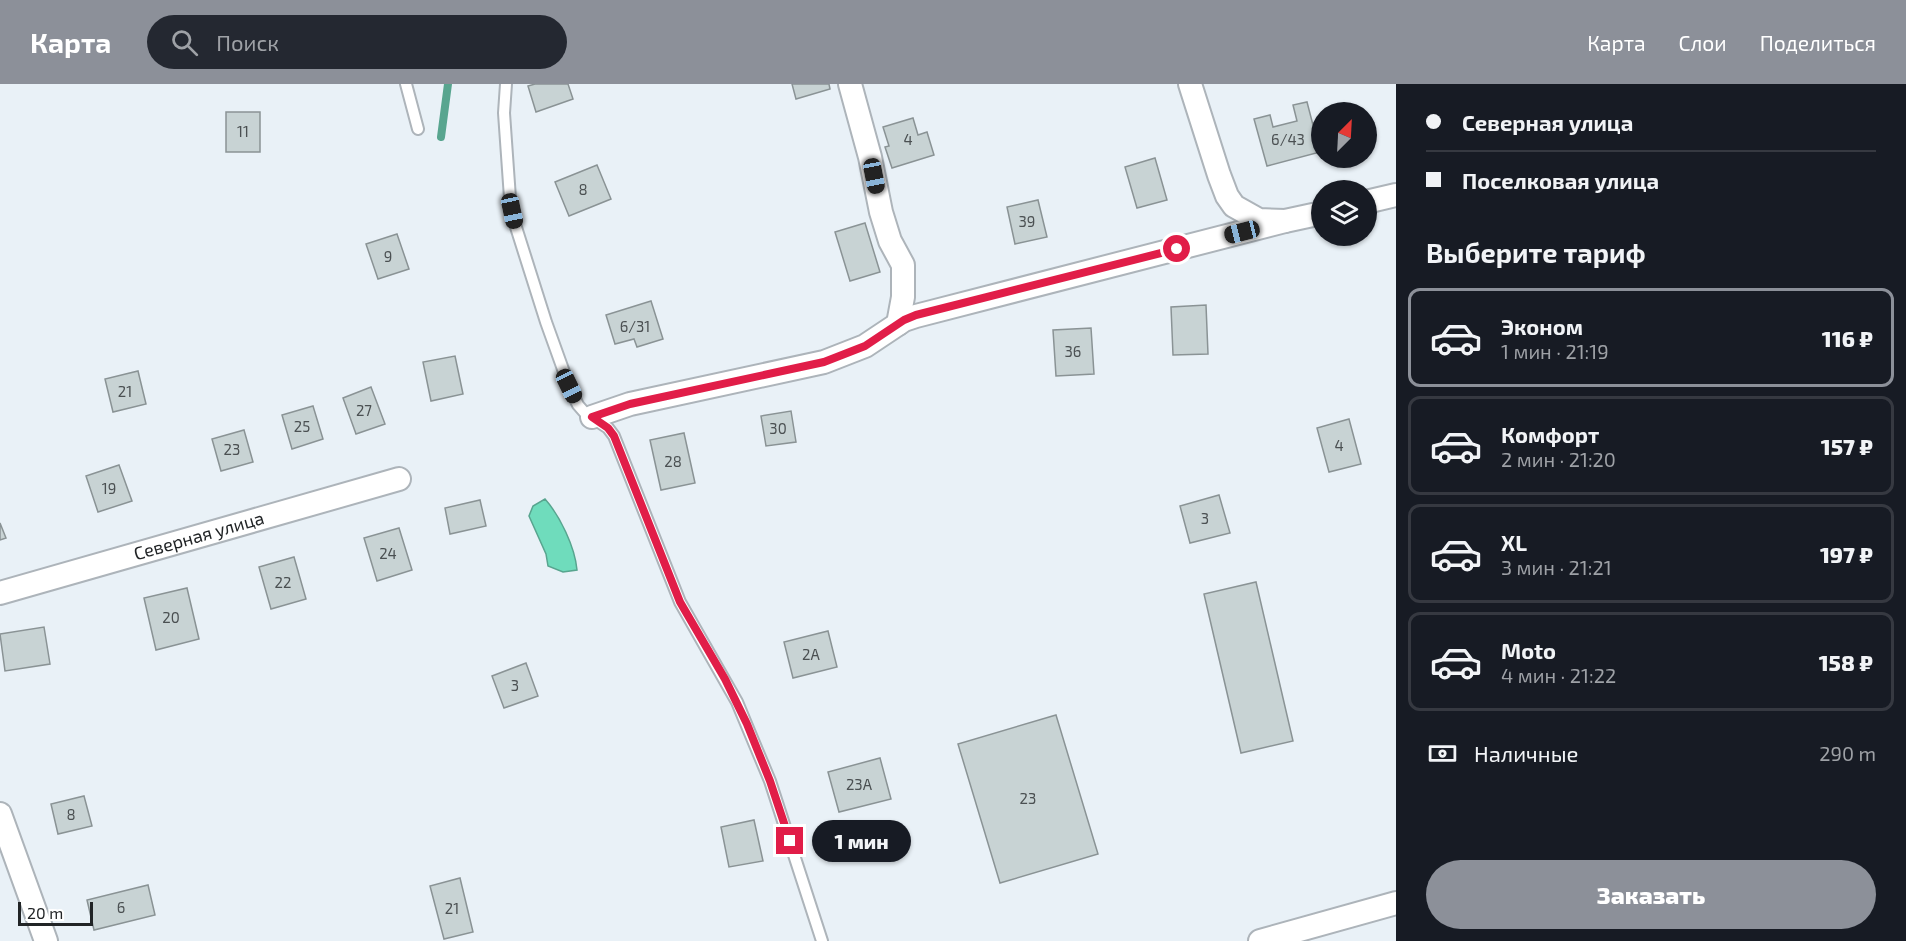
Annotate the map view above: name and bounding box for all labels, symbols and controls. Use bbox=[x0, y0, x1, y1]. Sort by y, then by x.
search box bbox=[147, 15, 567, 69]
text: Карта bbox=[30, 25, 111, 59]
icon: search bbox=[168, 26, 201, 59]
text: Поиск bbox=[216, 29, 279, 55]
text: Карта bbox=[1587, 30, 1646, 55]
text: Слои bbox=[1679, 30, 1727, 55]
text: Поделиться bbox=[1760, 30, 1876, 55]
north arrow bbox=[1311, 102, 1377, 168]
map controls bbox=[1311, 102, 1377, 246]
text: Северная улица bbox=[1462, 109, 1633, 135]
house number: 11 bbox=[237, 122, 249, 140]
house number: 4 bbox=[903, 130, 913, 148]
house number: 6/43 bbox=[1271, 130, 1305, 148]
car bbox=[862, 157, 886, 195]
text: Поселковая улица bbox=[1462, 167, 1659, 193]
house number: 8 bbox=[578, 180, 588, 198]
button: layers bbox=[1311, 180, 1377, 246]
car bbox=[499, 192, 525, 230]
house number: 39 bbox=[1019, 212, 1035, 230]
car bbox=[1222, 219, 1262, 245]
route start bbox=[1163, 235, 1190, 262]
text: Выберите тариф bbox=[1426, 236, 1646, 268]
house number: 9 bbox=[384, 247, 392, 265]
icon: car bbox=[1429, 311, 1483, 365]
text: Эконом bbox=[1501, 313, 1583, 339]
house number: 6/31 bbox=[620, 317, 650, 335]
text: 116 ₽ bbox=[1822, 325, 1873, 351]
text: 1 мин · 21:19 bbox=[1501, 339, 1609, 363]
house number: 36 bbox=[1065, 342, 1081, 360]
car bbox=[553, 366, 585, 406]
house number: 21 bbox=[118, 382, 132, 400]
house number: 27 bbox=[356, 401, 372, 419]
house number: 25 bbox=[294, 417, 310, 435]
house number: 30 bbox=[769, 419, 787, 437]
icon: car bbox=[1429, 419, 1483, 473]
text: Комфорт bbox=[1501, 421, 1599, 447]
text: 157 ₽ bbox=[1821, 433, 1873, 459]
house number: 4 bbox=[1334, 436, 1344, 454]
house number: 23 bbox=[224, 440, 240, 458]
text: 2 мин · 21:20 bbox=[1501, 447, 1616, 471]
house number: 28 bbox=[664, 452, 682, 470]
house number: 19 bbox=[102, 479, 116, 497]
street label: Северная улица bbox=[131, 506, 266, 564]
house number: 3 bbox=[1201, 509, 1209, 527]
icon: car bbox=[1429, 527, 1483, 581]
text: XL bbox=[1501, 529, 1527, 555]
text: 197 ₽ bbox=[1820, 541, 1873, 567]
house number: 24 bbox=[379, 544, 397, 562]
text: 3 мин · 21:21 bbox=[1501, 555, 1612, 579]
house number: 22 bbox=[275, 573, 291, 591]
house number: 20 bbox=[162, 608, 180, 626]
icon: car bbox=[1429, 635, 1483, 689]
text: Moto bbox=[1501, 637, 1556, 663]
house number: 2А bbox=[802, 645, 821, 663]
text: 158 ₽ bbox=[1819, 649, 1873, 675]
text: 4 мин · 21:22 bbox=[1501, 663, 1616, 687]
house number: 3 bbox=[511, 676, 519, 694]
icon: cash bbox=[1426, 737, 1459, 770]
text: Наличные bbox=[1474, 740, 1578, 766]
text: 290 m bbox=[1819, 741, 1876, 765]
house number: 23А bbox=[846, 775, 873, 793]
house number: 23 bbox=[1020, 789, 1036, 807]
house number: 8 bbox=[66, 805, 76, 823]
callout: 1 мин bbox=[811, 820, 910, 862]
route end bbox=[776, 827, 803, 854]
text: 1 мин bbox=[834, 829, 889, 853]
button: Заказать bbox=[1426, 860, 1876, 929]
house number: 6 bbox=[117, 898, 125, 916]
scale bar bbox=[18, 899, 93, 926]
house number: 21 bbox=[445, 899, 459, 917]
text: 20 m bbox=[27, 903, 63, 922]

